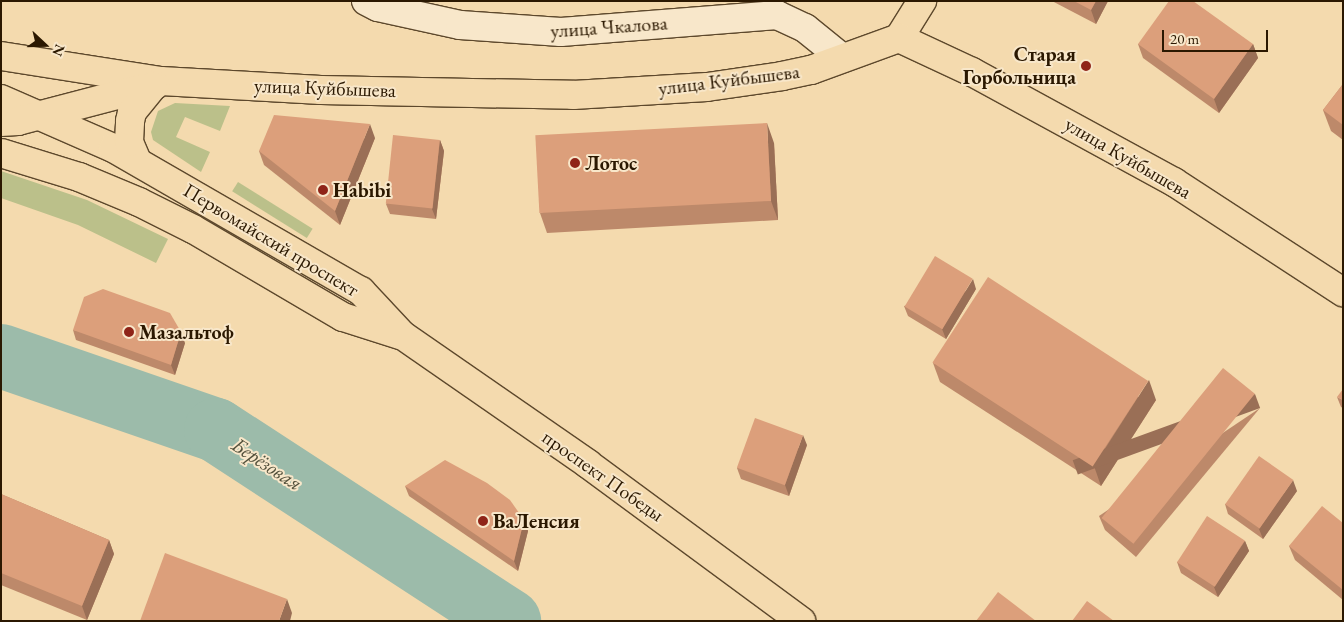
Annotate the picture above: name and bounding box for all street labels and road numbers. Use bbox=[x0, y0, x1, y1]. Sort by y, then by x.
street label: улица Чкалова bbox=[550, 11, 668, 43]
street label: улица Куйбышева bbox=[657, 59, 801, 101]
street label: улица Куйбышева bbox=[254, 74, 396, 102]
street label: улица Куйбышева bbox=[1060, 112, 1196, 204]
street label: Первомайский проспект bbox=[179, 178, 363, 302]
street label: проспект Победы bbox=[538, 425, 668, 527]

